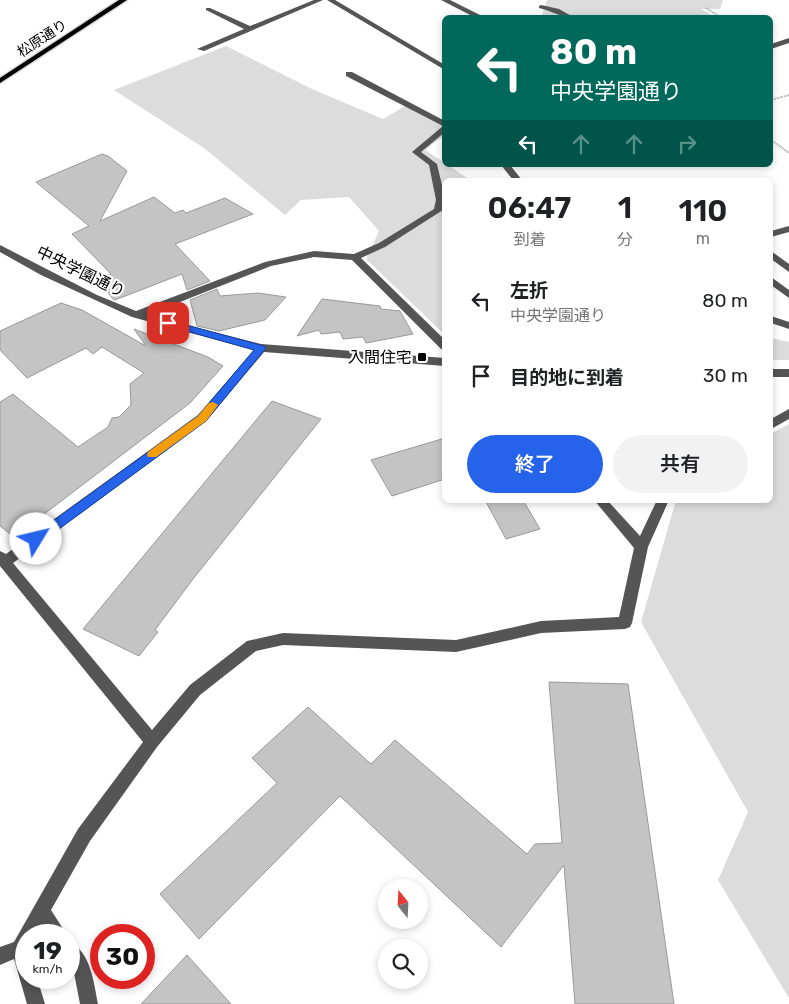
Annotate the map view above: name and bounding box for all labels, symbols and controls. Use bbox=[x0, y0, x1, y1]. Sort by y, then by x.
street label: 松原通り bbox=[14, 16, 70, 61]
text: 80 m bbox=[550, 31, 637, 73]
icon: left bbox=[467, 35, 532, 100]
text: 中央学園通り bbox=[550, 78, 682, 105]
icon: left bbox=[514, 130, 542, 158]
icon: ahead bbox=[567, 130, 595, 158]
icon: ahead bbox=[620, 130, 648, 158]
icon: right bbox=[673, 130, 701, 158]
text: 06:47 bbox=[488, 190, 571, 226]
text: 1 bbox=[618, 190, 632, 226]
text: 110 bbox=[679, 193, 727, 229]
text: m bbox=[696, 229, 710, 248]
text: 到着 bbox=[513, 230, 545, 249]
text: 分 bbox=[617, 230, 633, 249]
street label: 中央学園通り bbox=[33, 242, 128, 301]
text: 左折 bbox=[510, 279, 548, 302]
icon: left bbox=[467, 287, 495, 315]
text: 80 m bbox=[702, 289, 748, 312]
pin bbox=[147, 302, 189, 344]
text: 中央学園通り bbox=[510, 306, 606, 325]
icon: arrive bbox=[154, 309, 182, 337]
place label: 入間住宅 bbox=[348, 348, 412, 367]
marker: 入間住宅 bbox=[416, 351, 428, 363]
icon: arrive bbox=[467, 362, 495, 390]
text: 30 m bbox=[703, 364, 748, 387]
text: 目的地に到着 bbox=[510, 366, 624, 389]
button: 終了 bbox=[467, 435, 603, 493]
button: 共有 bbox=[613, 435, 748, 493]
position arrow bbox=[9, 512, 61, 564]
north arrow bbox=[378, 879, 428, 929]
map controls bbox=[378, 879, 428, 989]
speed limit sign: 30 bbox=[90, 924, 155, 989]
text: 19 bbox=[33, 936, 62, 965]
button: search bbox=[378, 939, 428, 989]
text: km/h bbox=[33, 962, 62, 976]

